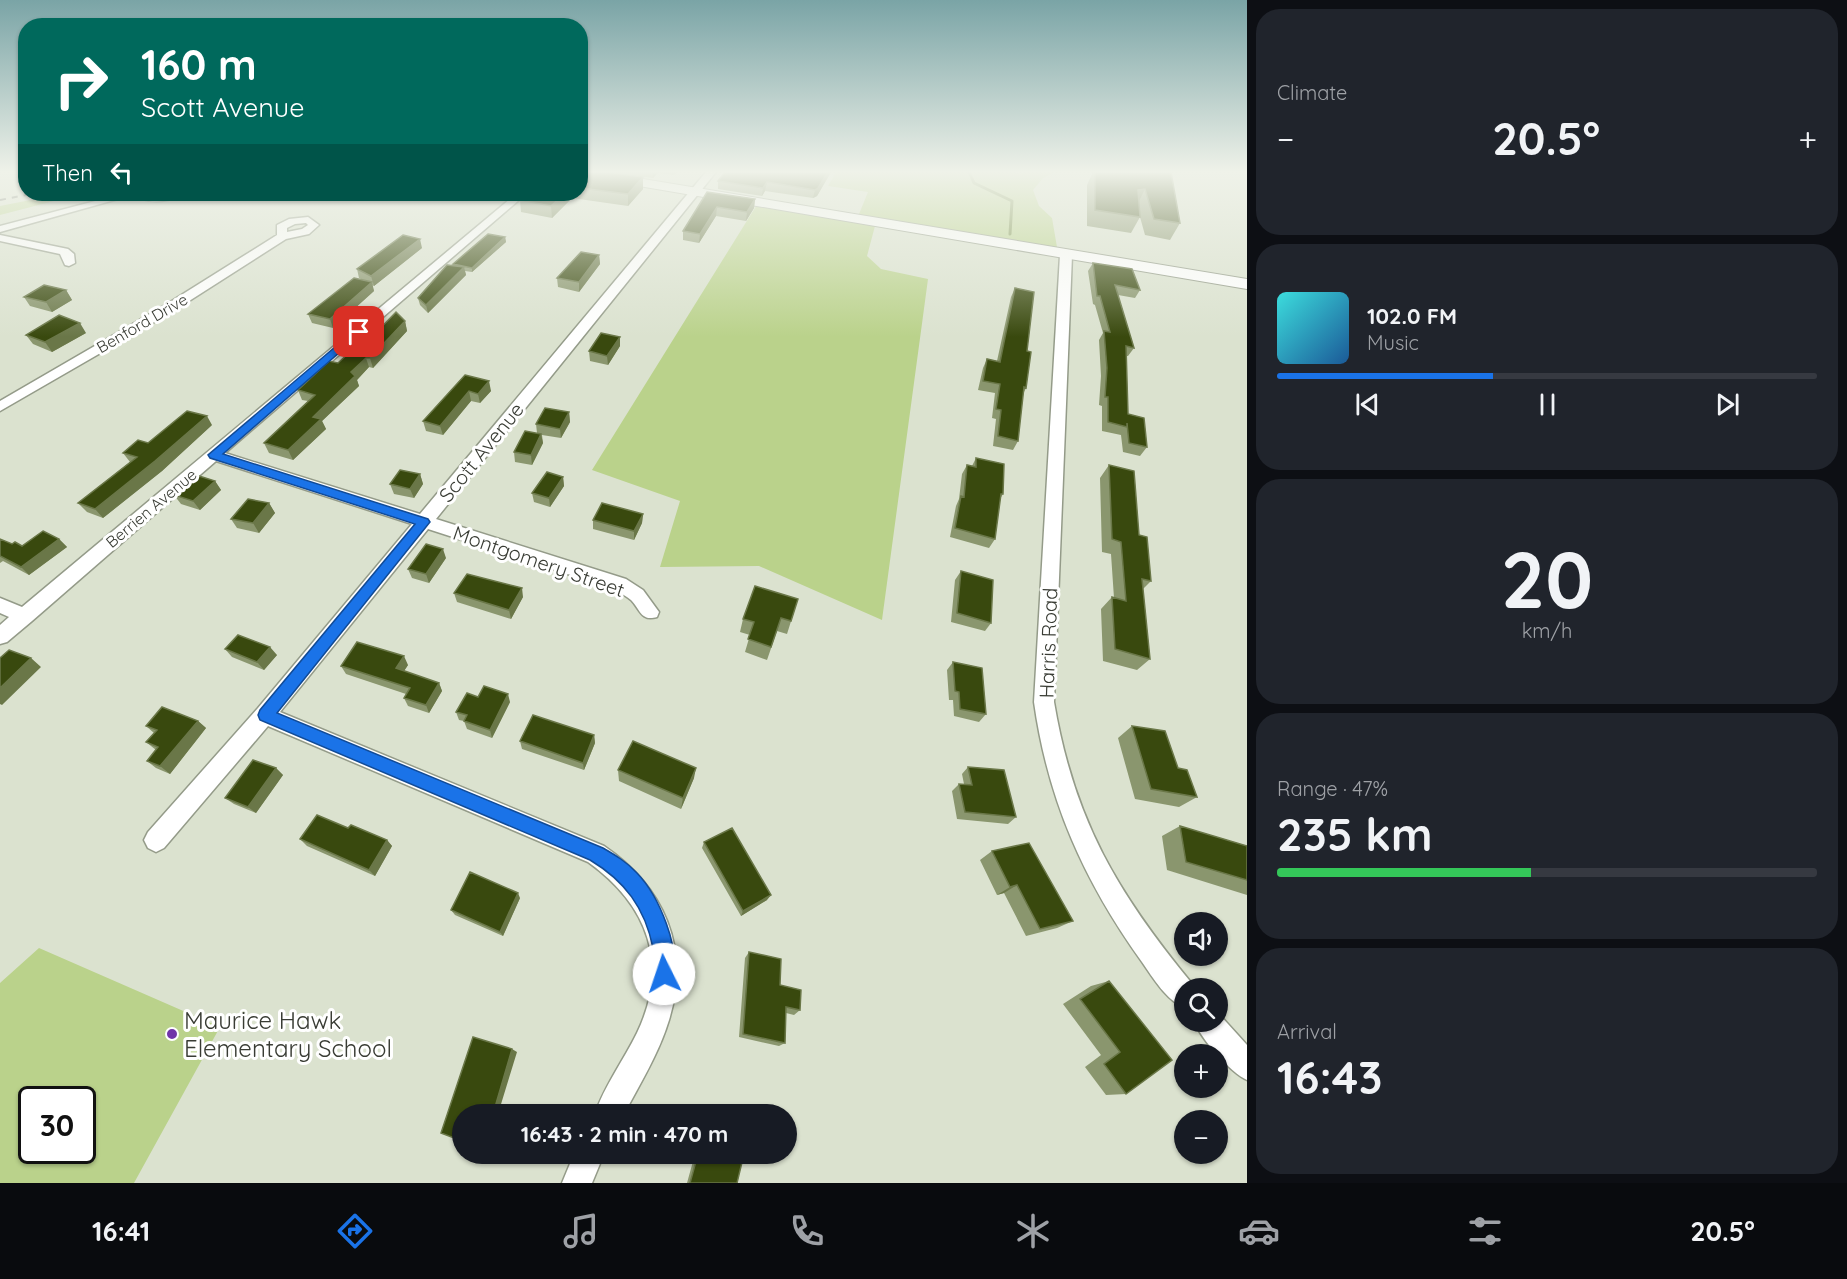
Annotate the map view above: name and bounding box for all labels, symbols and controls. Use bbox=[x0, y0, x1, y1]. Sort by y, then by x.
text: 160 m bbox=[141, 38, 257, 91]
icon: right bbox=[42, 42, 120, 120]
text: Climate bbox=[1277, 80, 1347, 105]
text: Scott Avenue bbox=[141, 90, 305, 124]
text: 20.5° bbox=[1492, 110, 1600, 166]
text: − bbox=[1277, 118, 1294, 159]
text: + bbox=[1798, 118, 1817, 159]
icon: left bbox=[105, 156, 138, 189]
text: Then bbox=[42, 159, 93, 187]
street label: Benford Drive bbox=[93, 289, 191, 357]
text: 102.0 FM bbox=[1367, 302, 1457, 330]
pin bbox=[333, 306, 384, 357]
icon: arrive bbox=[342, 315, 375, 348]
text: Music bbox=[1367, 330, 1419, 355]
icon: previous bbox=[1351, 388, 1384, 421]
icon: pause bbox=[1531, 388, 1564, 421]
icon: next bbox=[1711, 388, 1744, 421]
street label: Scott Avenue bbox=[433, 397, 529, 507]
street label: Berrien Avenue bbox=[101, 464, 201, 552]
street label: Montgomery Street bbox=[450, 520, 628, 602]
text: 20 bbox=[1501, 530, 1593, 628]
street label: Harris Road bbox=[1034, 587, 1062, 699]
text: km/h bbox=[1522, 618, 1572, 643]
text: Range · 47% bbox=[1277, 776, 1388, 801]
text: 235 km bbox=[1277, 806, 1432, 862]
map controls bbox=[1174, 912, 1228, 1164]
button: sound bbox=[1174, 912, 1228, 966]
position arrow bbox=[632, 942, 696, 1006]
button: search bbox=[1174, 978, 1228, 1032]
place label: Maurice Hawk Elementary School bbox=[184, 1005, 392, 1063]
text: Arrival bbox=[1277, 1019, 1337, 1044]
marker: Maurice Hawk Elementary School bbox=[165, 1027, 179, 1041]
button: + bbox=[1174, 1044, 1228, 1098]
text: 16:43 bbox=[1277, 1049, 1382, 1105]
speed limit sign: 30 bbox=[18, 1086, 96, 1164]
button: − bbox=[1174, 1110, 1228, 1164]
text: 16:43 · 2 min · 470 m bbox=[521, 1120, 728, 1148]
icon: directions bbox=[334, 1210, 376, 1252]
icon: music bbox=[560, 1210, 602, 1252]
icon: phone bbox=[786, 1210, 828, 1252]
icon: climate bbox=[1012, 1210, 1054, 1252]
icon: car bbox=[1238, 1210, 1280, 1252]
icon: filters bbox=[1464, 1210, 1506, 1252]
text: 16:41 bbox=[92, 1214, 150, 1248]
text: 20.5° bbox=[1690, 1214, 1755, 1248]

